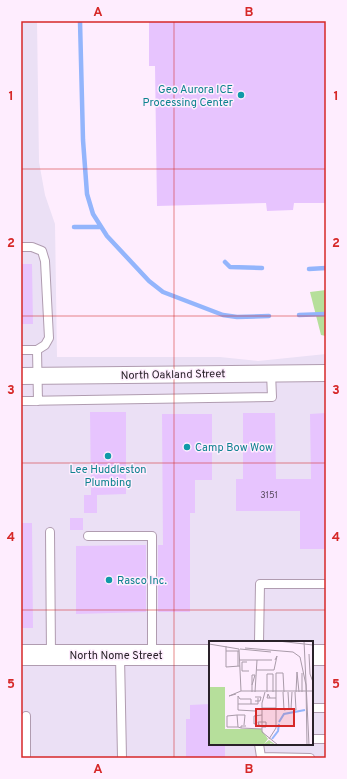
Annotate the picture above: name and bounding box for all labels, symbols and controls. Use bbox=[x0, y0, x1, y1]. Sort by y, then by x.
text: A bbox=[93, 5, 103, 21]
text: B bbox=[245, 5, 254, 21]
place label: Geo Aurora ICE Processing Center bbox=[143, 83, 234, 110]
text: 1 bbox=[8, 89, 14, 105]
text: 1 bbox=[333, 89, 339, 105]
marker: Geo Aurora ICE Processing Center bbox=[236, 90, 246, 100]
text: 2 bbox=[7, 236, 15, 252]
text: 2 bbox=[332, 236, 340, 252]
street label: North Oakland Street bbox=[121, 367, 225, 383]
text: 3 bbox=[7, 383, 15, 399]
text: 3 bbox=[332, 383, 340, 399]
place label: Camp Bow Wow bbox=[195, 441, 273, 455]
marker: Camp Bow Wow bbox=[182, 442, 192, 452]
marker: Lee Huddleston Plumbing bbox=[103, 451, 113, 461]
place label: Lee Huddleston Plumbing bbox=[69, 463, 147, 490]
house number: 3151 bbox=[260, 490, 278, 501]
text: 4 bbox=[7, 530, 15, 546]
text: 4 bbox=[332, 530, 340, 546]
place label: Rasco Inc. bbox=[117, 574, 167, 588]
marker: Rasco Inc. bbox=[104, 575, 114, 585]
inset map bbox=[209, 641, 313, 745]
street label: North Nome Street bbox=[69, 649, 163, 663]
text: 5 bbox=[7, 677, 15, 693]
text: 5 bbox=[332, 677, 340, 693]
text: A bbox=[93, 762, 103, 778]
text: B bbox=[245, 762, 254, 778]

